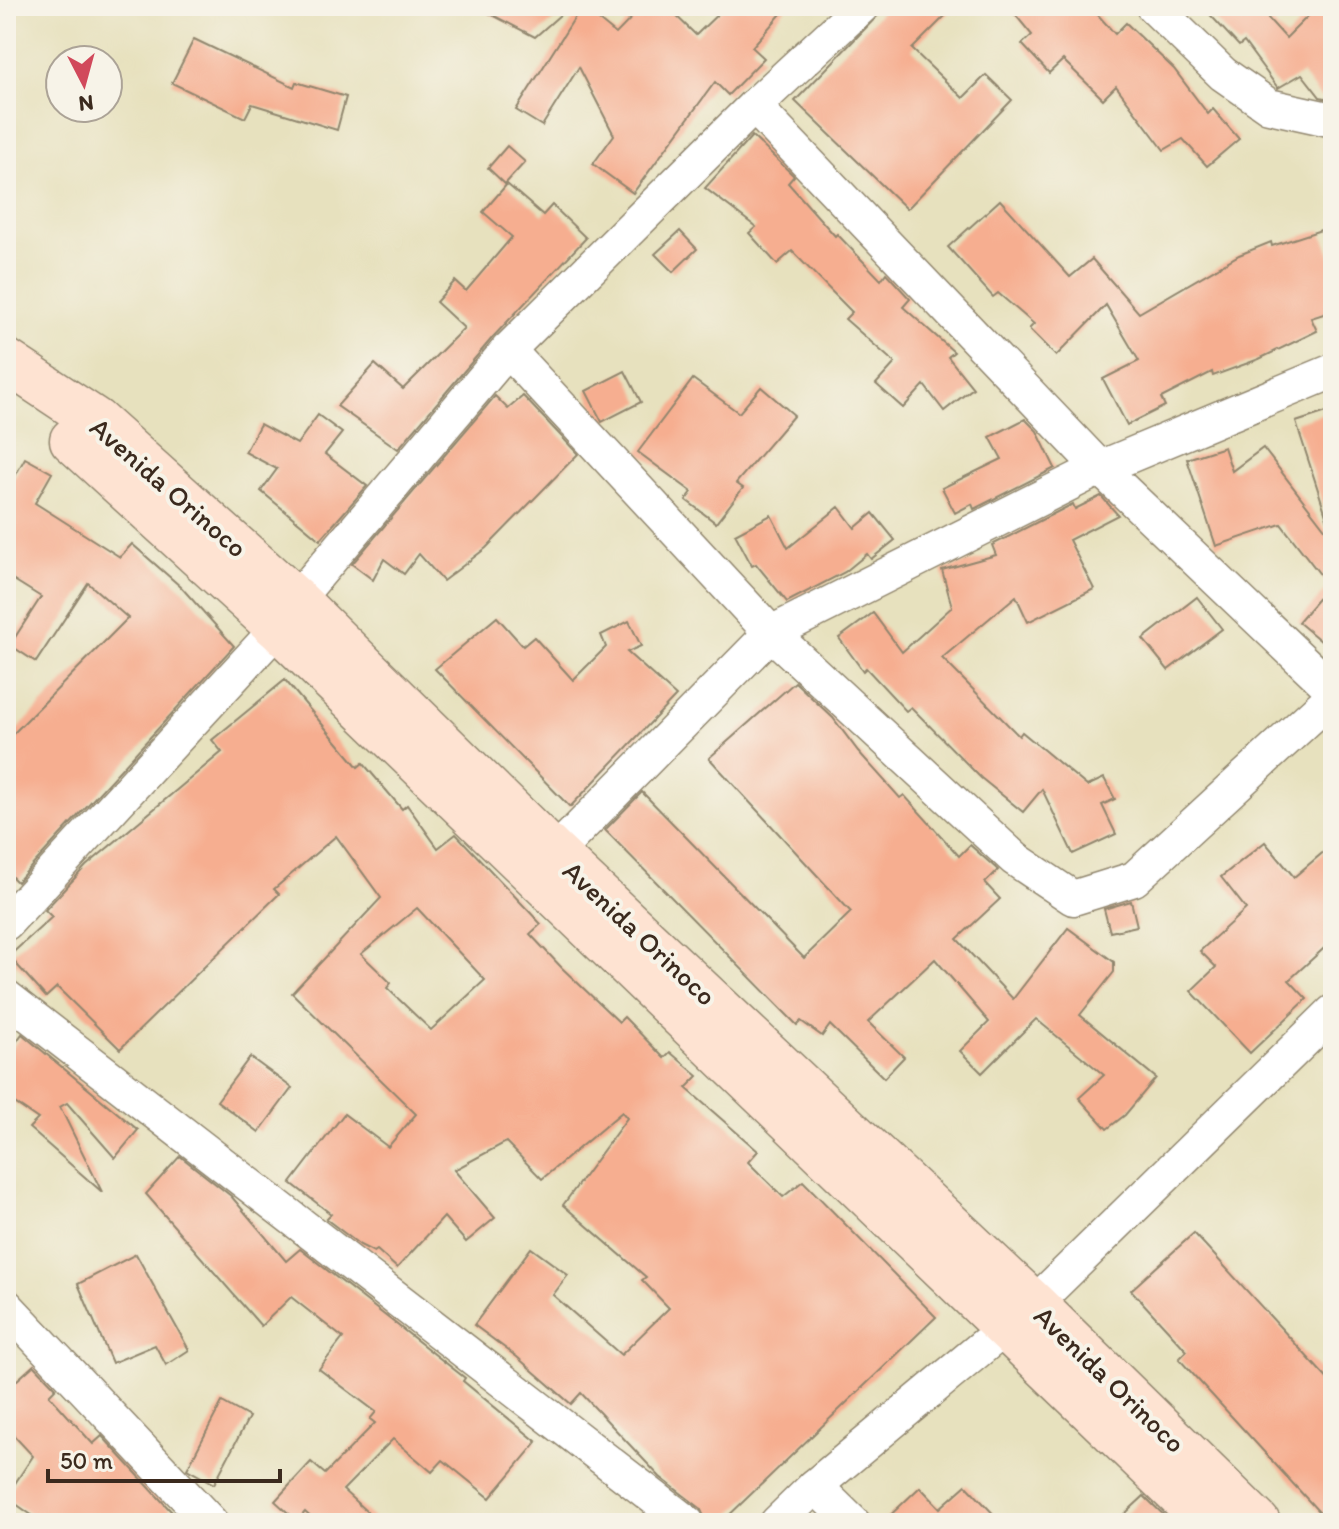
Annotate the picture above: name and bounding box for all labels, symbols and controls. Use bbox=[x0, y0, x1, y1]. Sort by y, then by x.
north arrow bbox=[44, 44, 124, 124]
text: N bbox=[77, 89, 95, 118]
street label: Avenida Orinoco bbox=[83, 410, 255, 564]
street label: Avenida Orinoco bbox=[556, 853, 724, 1013]
street label: Avenida Orinoco bbox=[1027, 1298, 1193, 1460]
scale bar bbox=[48, 1433, 280, 1483]
text: 50 m bbox=[60, 1446, 113, 1475]

